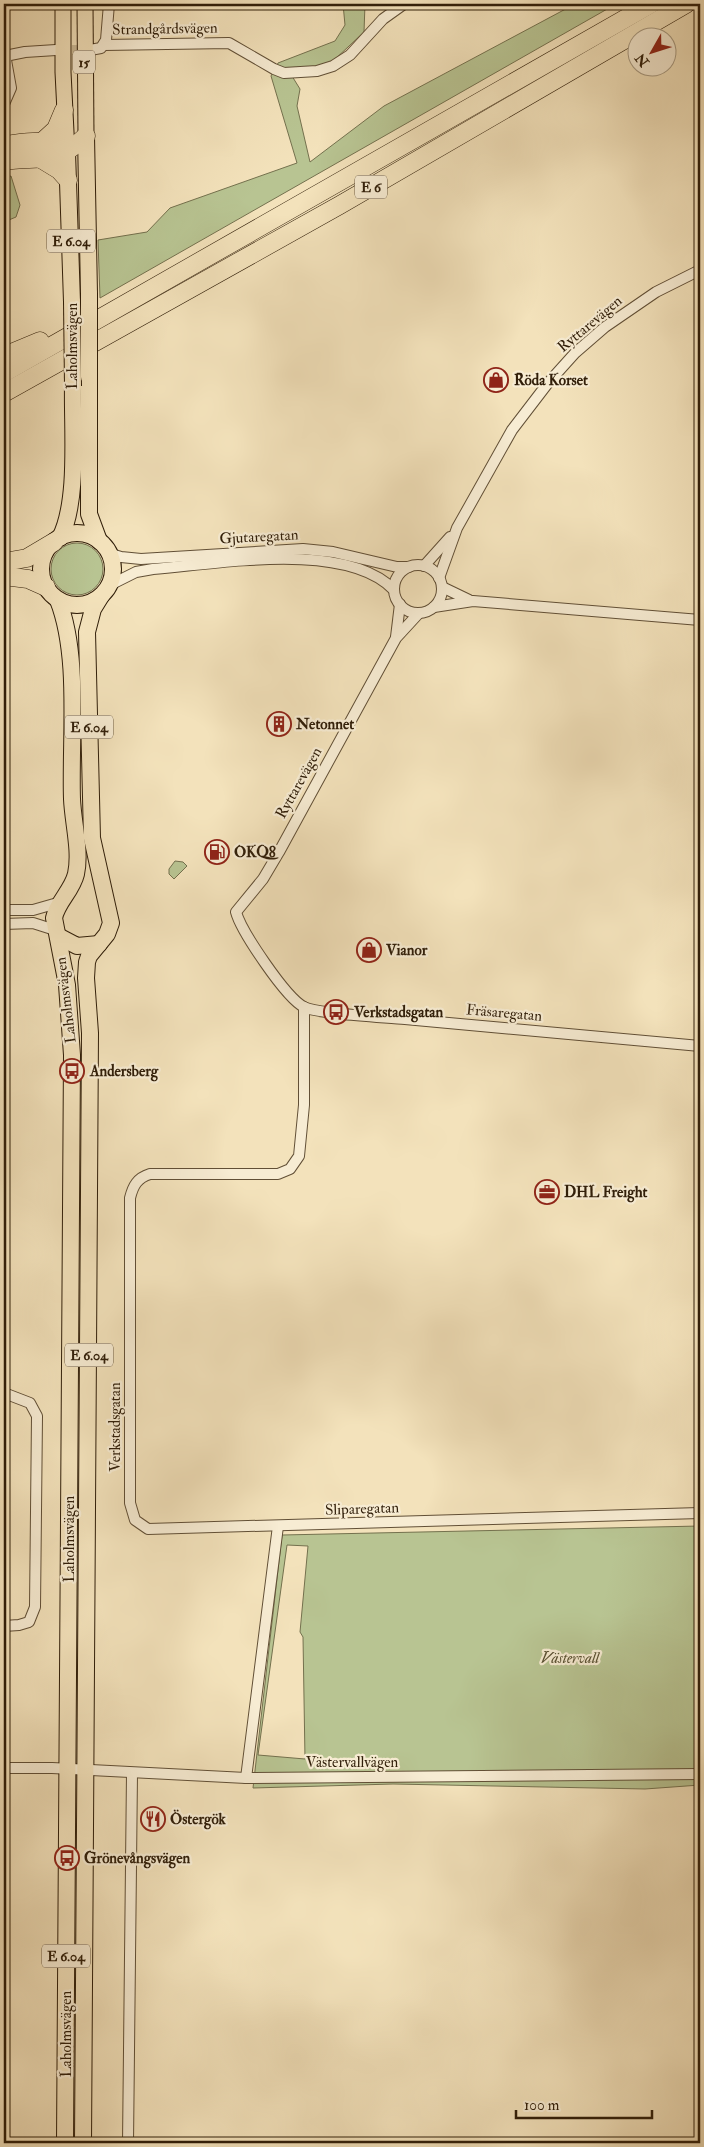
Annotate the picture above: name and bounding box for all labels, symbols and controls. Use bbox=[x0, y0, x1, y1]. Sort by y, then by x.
street label: Strandgårdsvägen bbox=[112, 19, 218, 39]
north arrow bbox=[626, 28, 676, 78]
text: N bbox=[631, 49, 653, 71]
road number: 15 bbox=[73, 51, 95, 74]
road number: E 6 bbox=[355, 176, 387, 198]
road number: E 6.04 bbox=[47, 230, 95, 252]
street label: Ryttarevägen bbox=[554, 291, 626, 357]
street label: Laholmsvägen bbox=[63, 302, 82, 389]
shop icon: Röda Korset bbox=[483, 367, 509, 393]
place label: Röda Korset bbox=[514, 371, 588, 390]
street label: Gjutaregatan bbox=[219, 525, 299, 549]
building icon: Netonnet bbox=[266, 711, 292, 737]
place label: Netonnet bbox=[295, 715, 354, 734]
road number: E 6.04 bbox=[65, 716, 113, 739]
street label: Ryttarevägen bbox=[272, 744, 327, 822]
fuel station icon: OKQ8 bbox=[204, 839, 230, 865]
place label: OKQ8 bbox=[234, 843, 279, 862]
shop icon: Vianor bbox=[356, 937, 382, 963]
place label: Vianor bbox=[385, 941, 428, 960]
street label: Laholmsvägen bbox=[51, 956, 81, 1044]
bus stop icon: Verkstadsgatan bbox=[323, 999, 349, 1025]
street label: Fräsaregatan bbox=[465, 1000, 543, 1026]
place label: Verkstadsgatan bbox=[353, 1003, 444, 1023]
bus stop icon: Andersberg bbox=[59, 1058, 85, 1084]
place label: Andersberg bbox=[89, 1062, 159, 1082]
office icon: DHL Freight bbox=[534, 1179, 560, 1205]
place label: DHL Freight bbox=[564, 1183, 647, 1203]
road number: E 6.04 bbox=[65, 1344, 113, 1366]
street label: Verkstadsgatan bbox=[106, 1382, 125, 1472]
street label: Laholmsvägen bbox=[60, 1495, 79, 1582]
street label: Sliparegatan bbox=[325, 1498, 400, 1521]
park label: Västervall bbox=[541, 1649, 600, 1668]
street label: Västervallvägen bbox=[306, 1753, 399, 1772]
restaurant icon: Östergök bbox=[140, 1806, 166, 1832]
place label: Östergök bbox=[170, 1809, 227, 1830]
bus stop icon: Grönevångsvägen bbox=[54, 1845, 80, 1871]
place label: Grönevångsvägen bbox=[84, 1849, 190, 1869]
road number: E 6.04 bbox=[42, 1944, 90, 1968]
street label: Laholmsvägen bbox=[57, 1990, 76, 2077]
scale bar bbox=[516, 2087, 653, 2119]
text: 100 m bbox=[524, 2096, 560, 2115]

